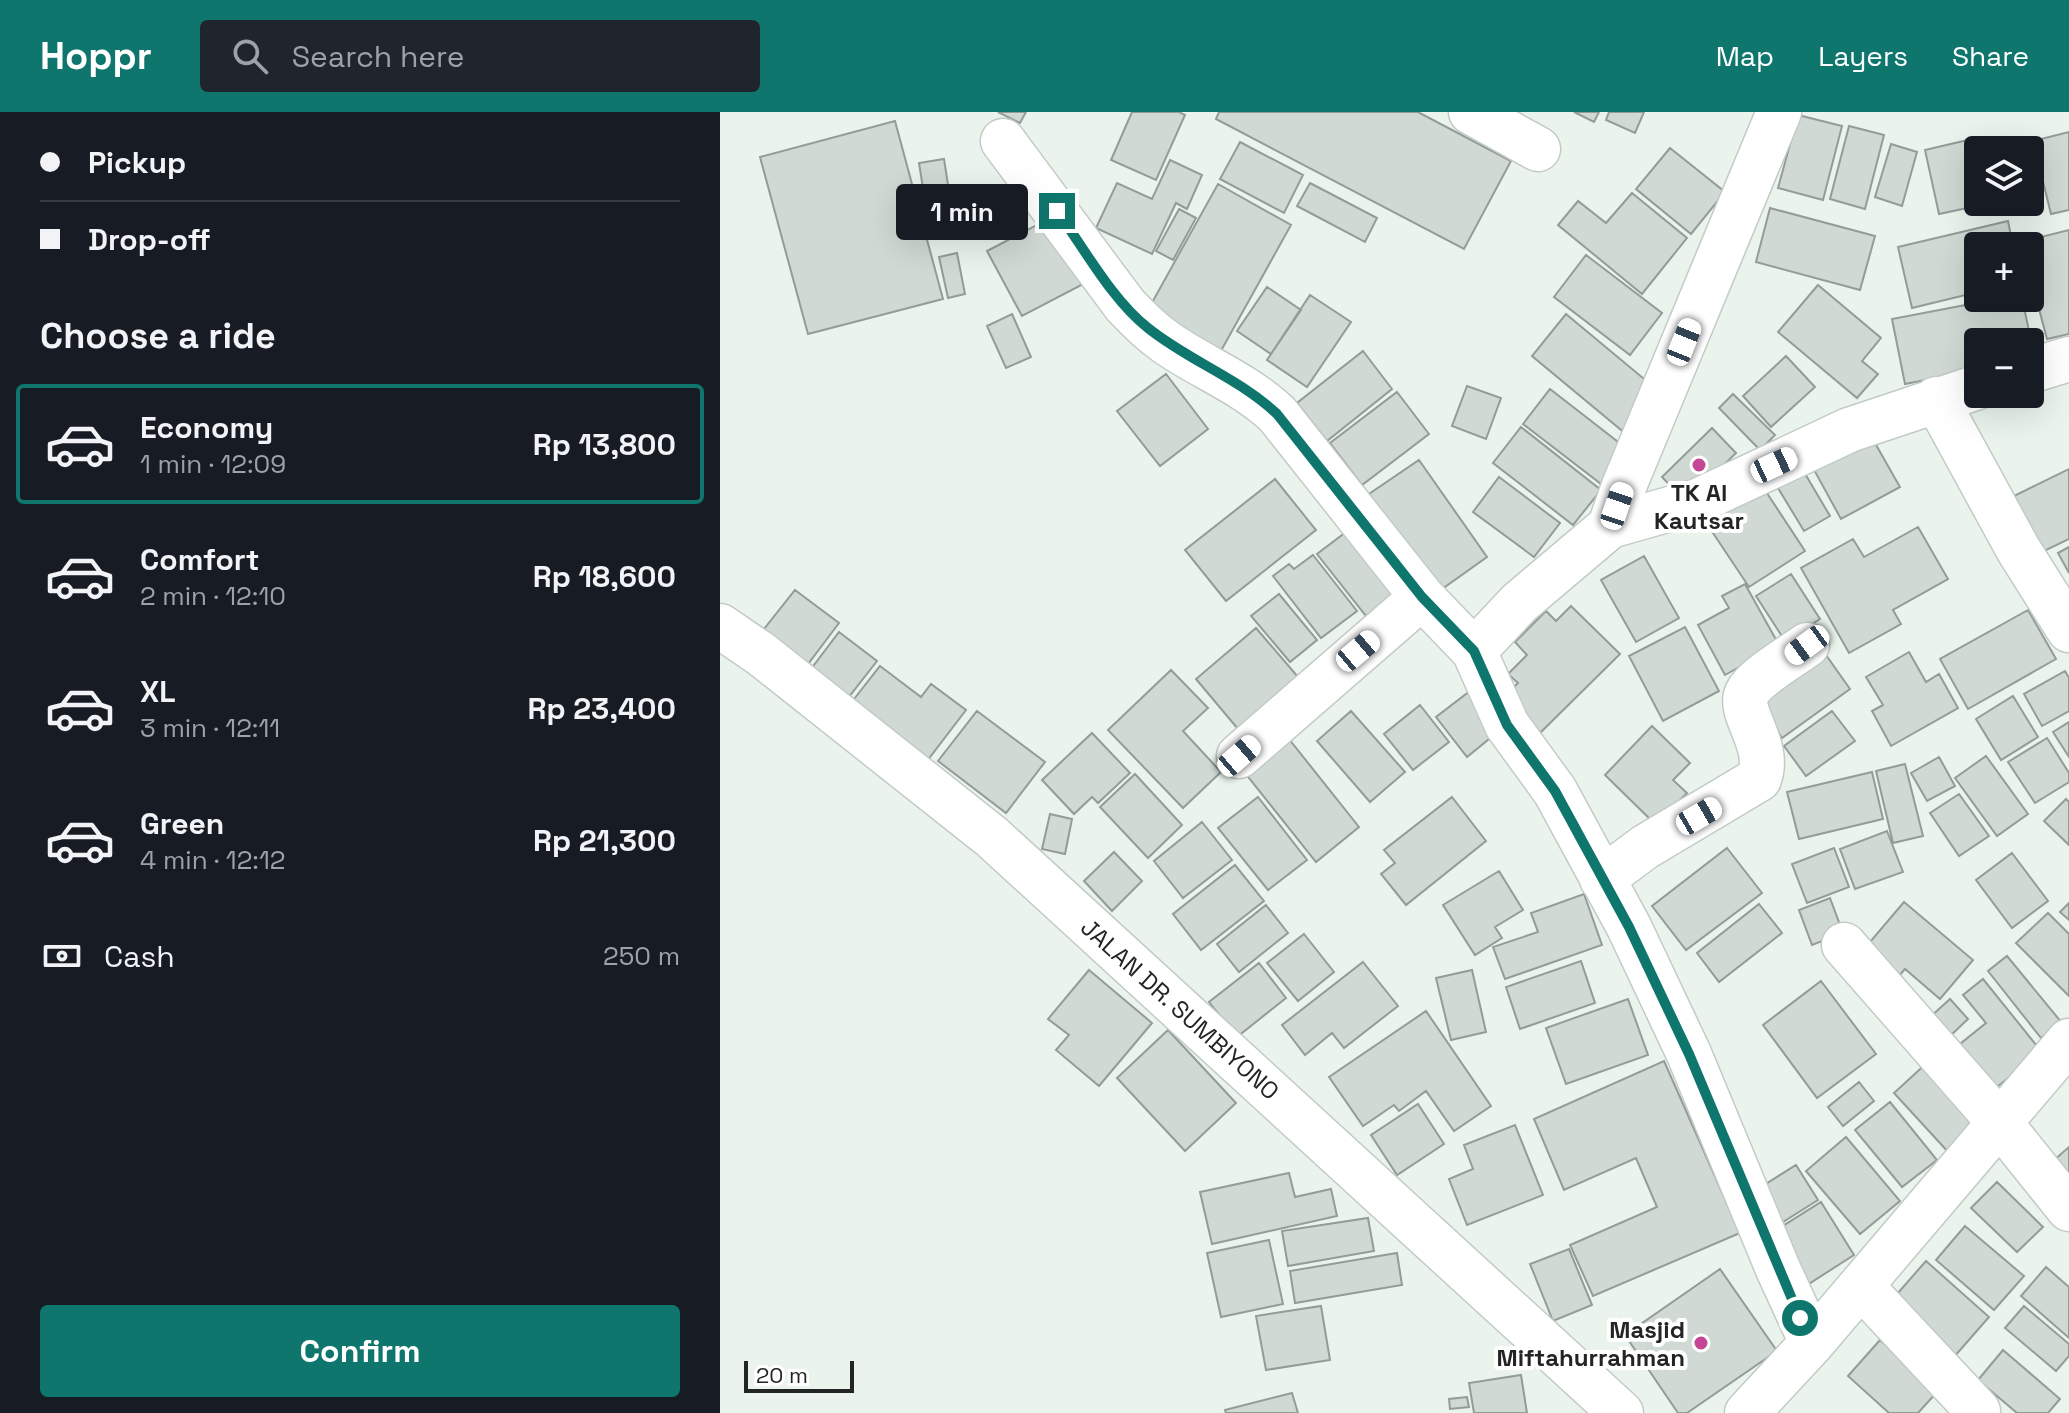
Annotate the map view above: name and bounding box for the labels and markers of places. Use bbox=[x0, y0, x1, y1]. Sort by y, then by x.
marker: TK Al Kautsar bbox=[1690, 456, 1708, 474]
place label: TK Al Kautsar bbox=[1654, 477, 1744, 536]
place label: Masjid Miftahurrahman bbox=[1497, 1314, 1685, 1373]
marker: Masjid Miftahurrahman bbox=[1692, 1334, 1710, 1352]

